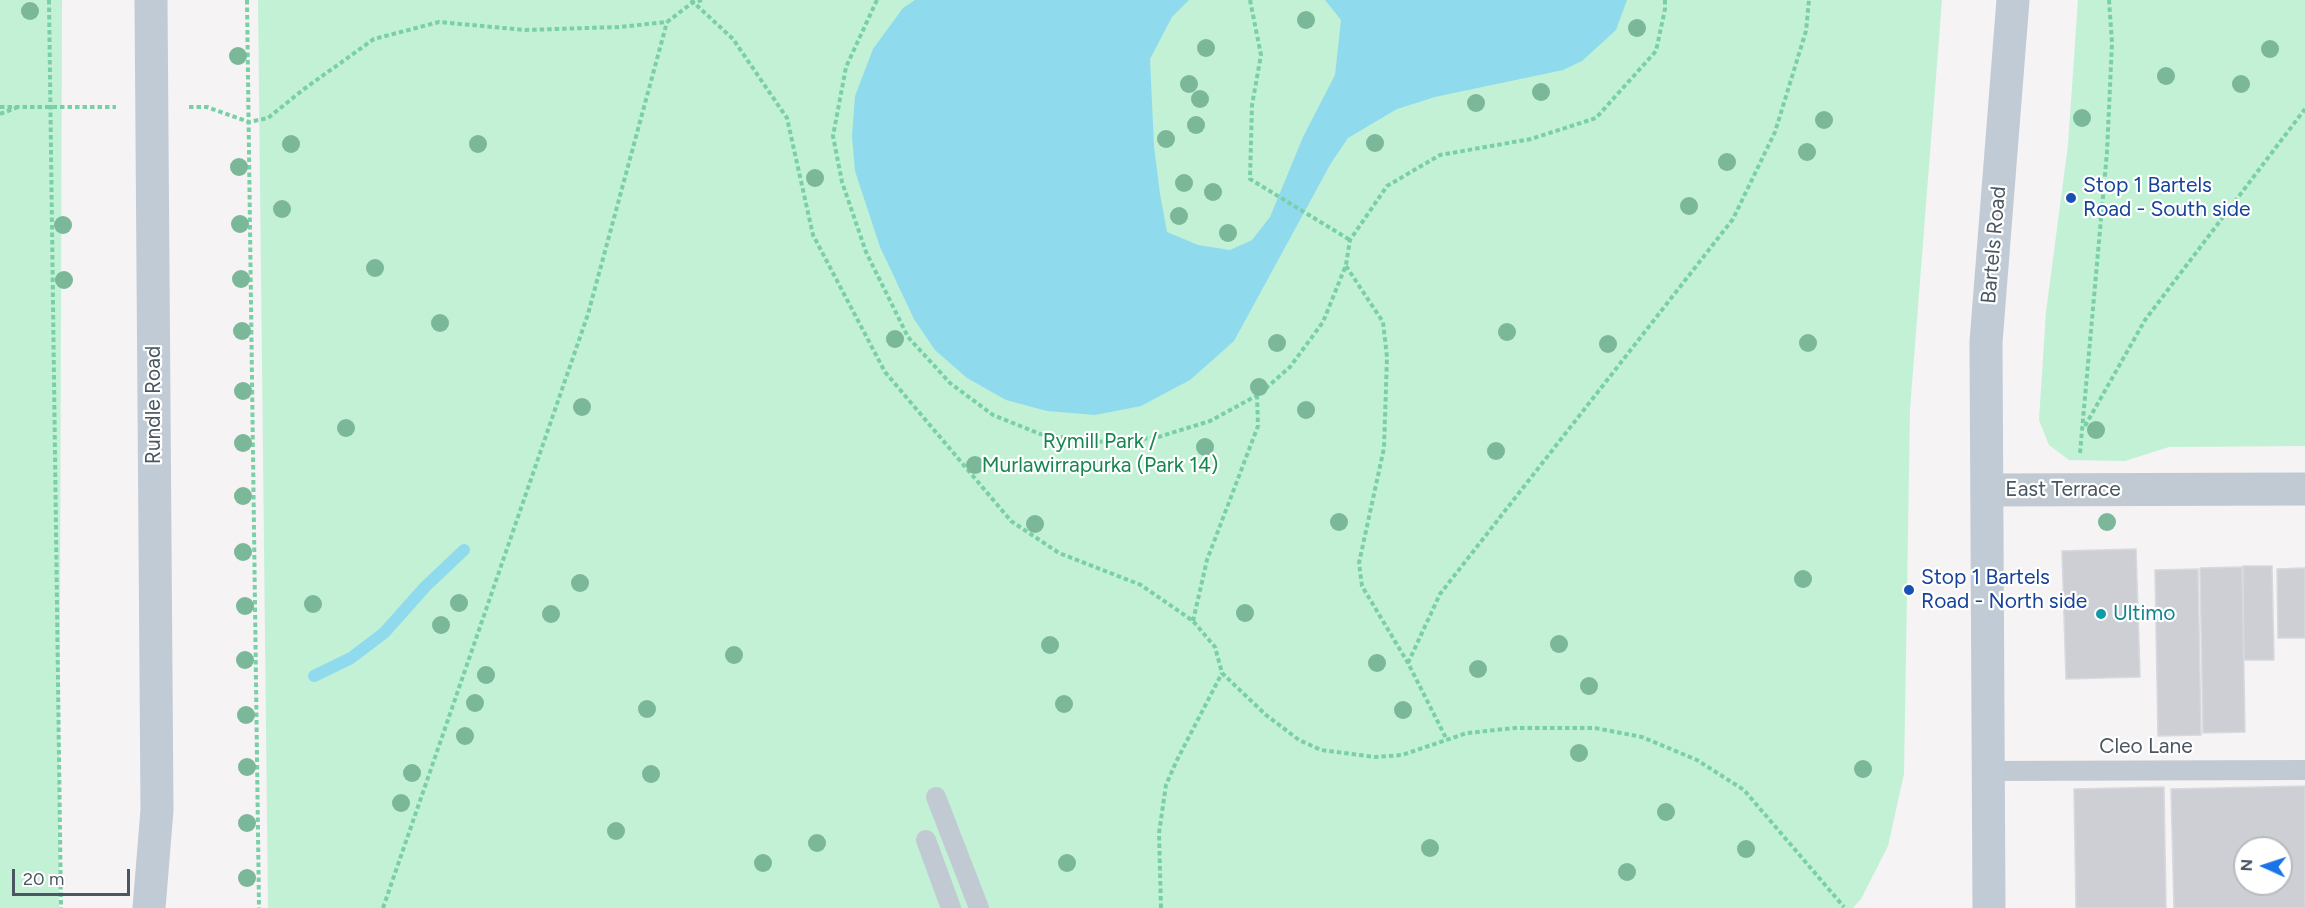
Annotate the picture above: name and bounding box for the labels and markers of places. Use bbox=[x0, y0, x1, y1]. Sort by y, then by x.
place label: Stop 1 Bartels Road - South side bbox=[2083, 173, 2251, 223]
marker: Stop 1 Bartels Road - South side bbox=[2064, 191, 2078, 205]
place label: Stop 1 Bartels Road - North side bbox=[1921, 565, 2087, 615]
marker: Stop 1 Bartels Road - North side bbox=[1902, 583, 1916, 597]
place label: Ultimo bbox=[2113, 601, 2175, 627]
marker: Ultimo bbox=[2094, 607, 2108, 621]

